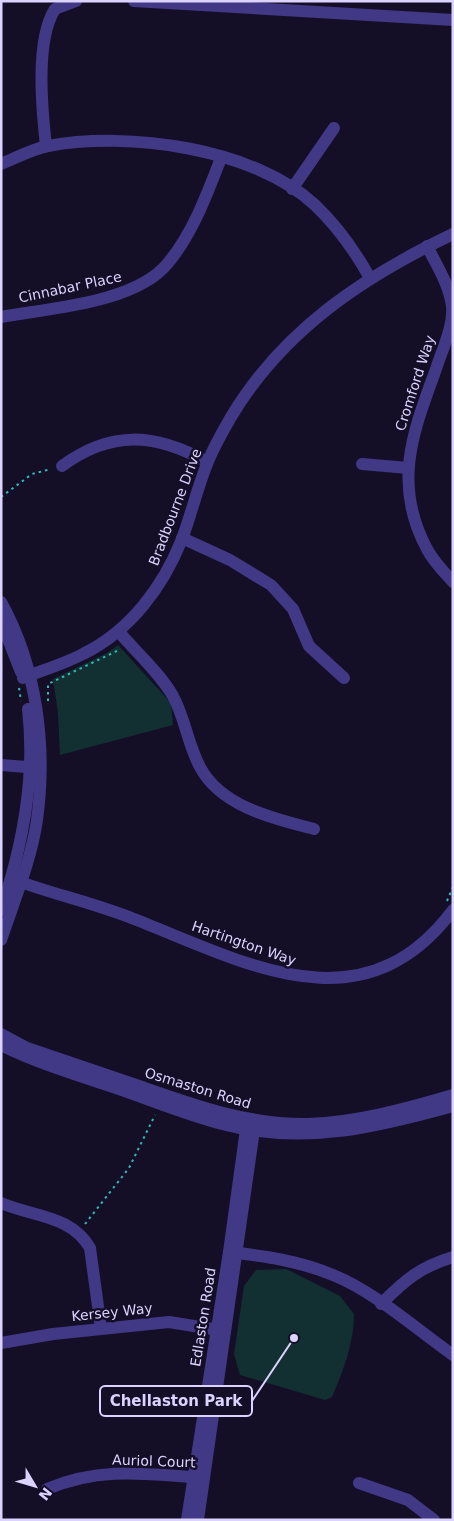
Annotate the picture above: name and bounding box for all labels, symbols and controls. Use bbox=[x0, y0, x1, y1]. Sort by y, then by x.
street label: Cinnabar Place bbox=[17, 268, 123, 306]
street label: Cromford Way bbox=[392, 333, 438, 433]
street label: Bradbourne Drive bbox=[145, 446, 205, 568]
street label: Hartington Way bbox=[190, 918, 298, 968]
street label: Osmaston Road bbox=[143, 1064, 253, 1112]
street label: Edlaston Road bbox=[187, 1266, 219, 1368]
street label: Kersey Way bbox=[71, 1300, 153, 1324]
callout: Chellaston Park bbox=[100, 1386, 252, 1416]
text: Chellaston Park bbox=[110, 1392, 243, 1410]
street label: Auriol Court bbox=[112, 1452, 196, 1470]
north arrow bbox=[10, 1461, 60, 1511]
text: N bbox=[35, 1484, 55, 1504]

